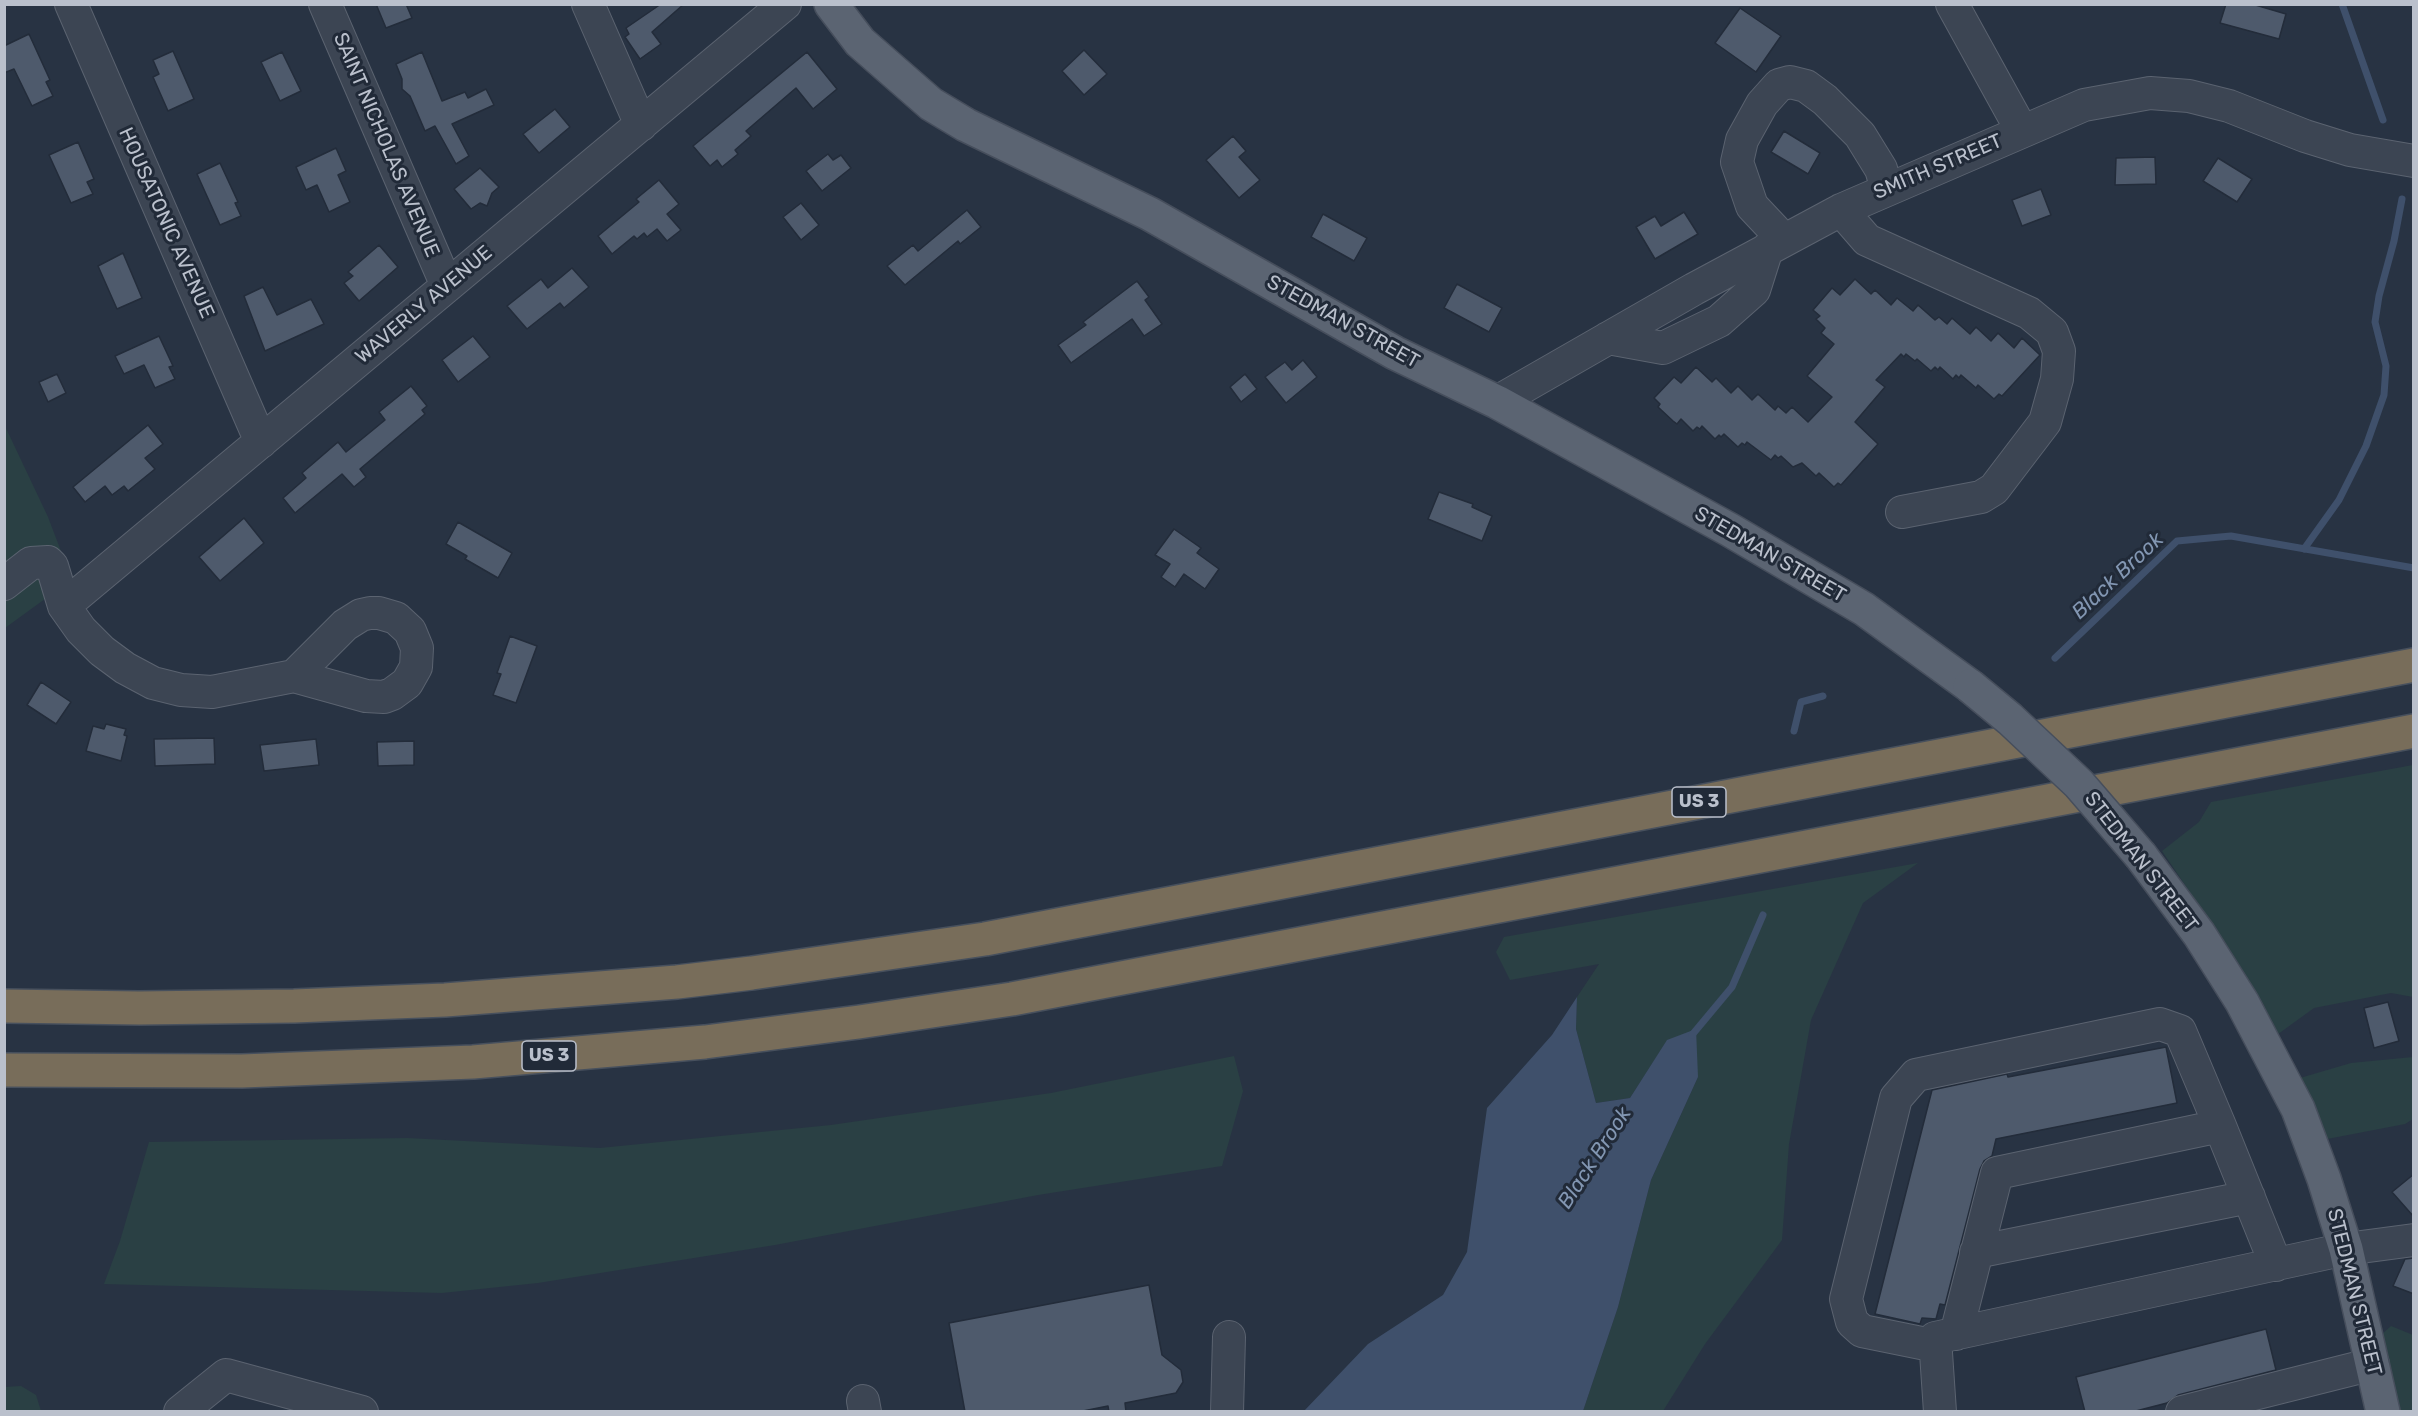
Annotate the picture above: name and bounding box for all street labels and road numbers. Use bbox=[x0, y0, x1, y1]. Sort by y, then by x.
street label: SAINT NICHOLAS AVENUE bbox=[328, 29, 444, 261]
street label: HOUSATONIC AVENUE bbox=[113, 124, 219, 322]
street label: SMITH STREET bbox=[1870, 129, 2006, 205]
street label: WAVERLY AVENUE bbox=[351, 241, 497, 369]
street label: STEDMAN STREET bbox=[1263, 270, 1423, 374]
street label: STEDMAN STREET bbox=[1690, 502, 1850, 608]
road number: US 3 bbox=[1672, 787, 1726, 817]
street label: STEDMAN STREET bbox=[2079, 787, 2203, 937]
road number: US 3 bbox=[522, 1041, 576, 1071]
street label: STEDMAN STREET bbox=[2322, 1206, 2386, 1378]

